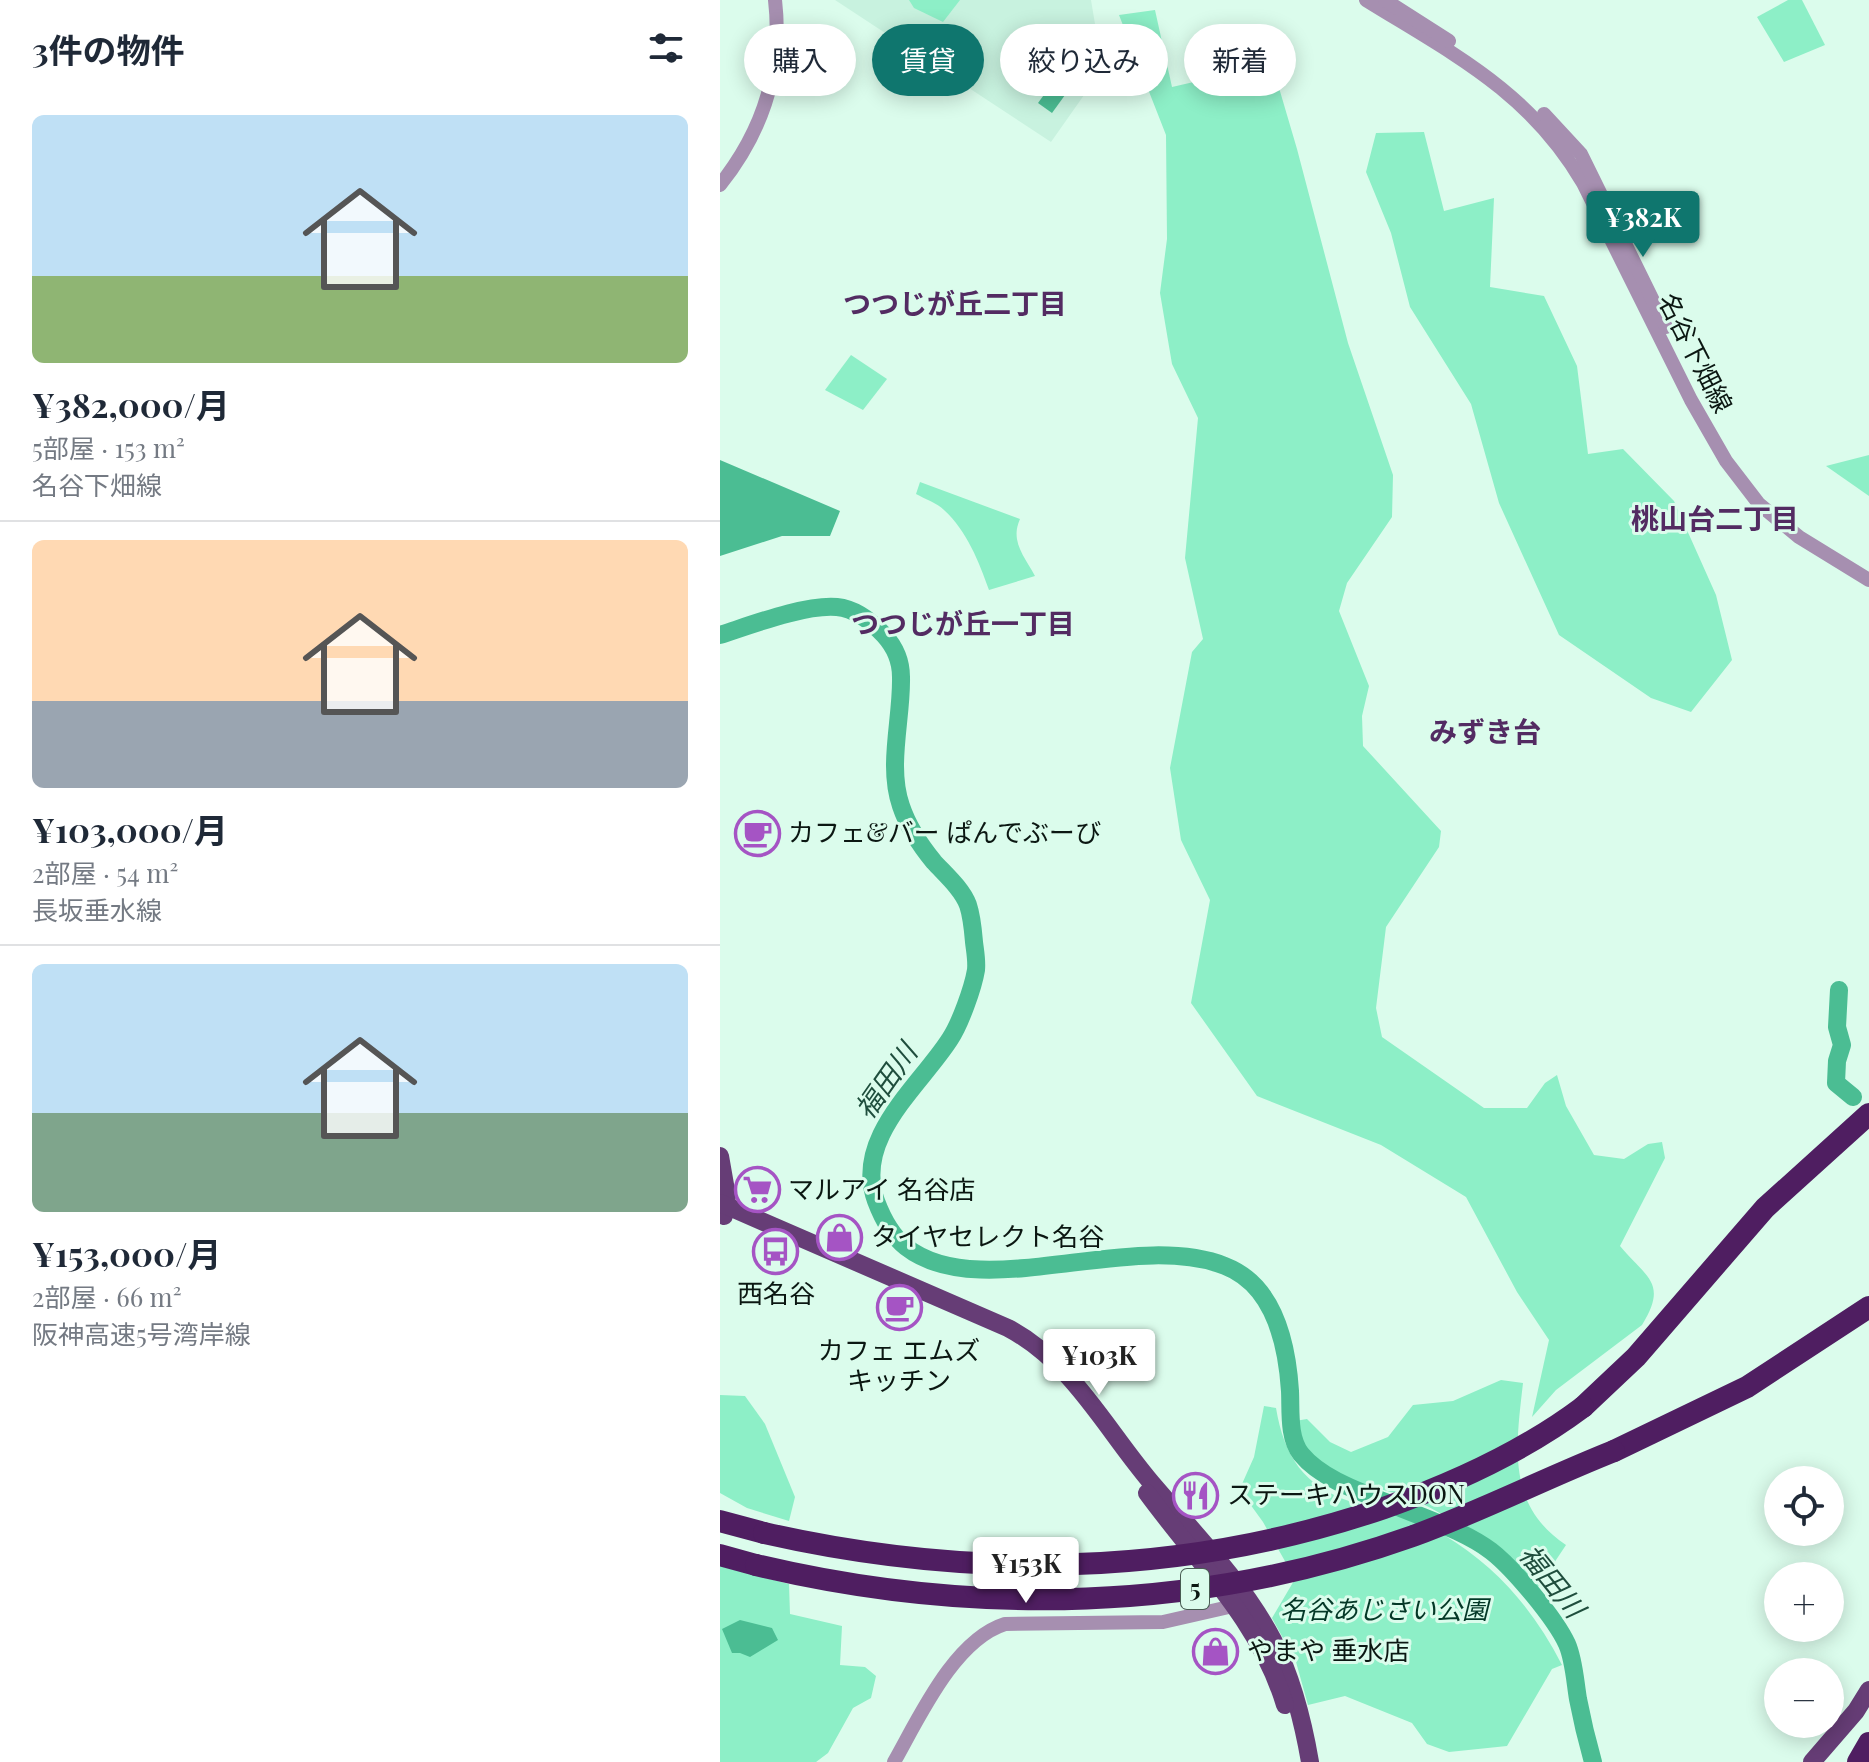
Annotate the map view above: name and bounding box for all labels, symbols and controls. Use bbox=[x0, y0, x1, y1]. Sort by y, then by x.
chip: 購入 bbox=[744, 24, 856, 96]
chip: 賃貸 bbox=[872, 24, 984, 96]
chip: 絞り込み bbox=[1000, 24, 1168, 96]
chip: 新着 bbox=[1184, 24, 1296, 96]
text: 3件の物件 bbox=[32, 26, 185, 72]
icon: filters bbox=[644, 26, 688, 70]
icon: home bbox=[288, 167, 432, 311]
pin: ¥382K bbox=[1587, 191, 1699, 259]
text: ¥382K bbox=[1604, 199, 1682, 234]
district label: つつじが丘二丁目 bbox=[843, 284, 1067, 321]
street label: 名谷下畑線 bbox=[1651, 286, 1741, 418]
text: ¥382,000/月 bbox=[32, 381, 230, 427]
text: 5部屋 · 153 m² bbox=[32, 430, 185, 465]
text: 名谷下畑線 bbox=[32, 467, 162, 502]
district label: 桃山台二丁目 bbox=[1631, 499, 1799, 536]
icon: home bbox=[288, 592, 432, 736]
district label: つつじが丘一丁目 bbox=[851, 604, 1075, 641]
district label: みずき台 bbox=[1429, 712, 1541, 749]
text: ¥103,000/月 bbox=[32, 806, 228, 852]
cafe icon: カフェ&バー ぱんでぶーび bbox=[733, 809, 781, 857]
place label: カフェ&バー ぱんでぶーび bbox=[788, 814, 1101, 849]
text: 2部屋 · 54 m² bbox=[32, 855, 178, 890]
text: 長坂垂水線 bbox=[32, 892, 162, 927]
icon: home bbox=[288, 1016, 432, 1160]
water label: 福田川 bbox=[846, 1033, 926, 1125]
supermarket icon: マルアイ 名谷店 bbox=[733, 1166, 781, 1214]
place label: マルアイ 名谷店 bbox=[788, 1171, 975, 1206]
shop icon: タイヤセレクト名谷 bbox=[816, 1213, 864, 1261]
place label: タイヤセレクト名谷 bbox=[871, 1218, 1104, 1253]
bus stop icon: 西名谷 bbox=[752, 1227, 800, 1275]
text: ¥153,000/月 bbox=[32, 1230, 221, 1276]
place label: 西名谷 bbox=[737, 1275, 815, 1310]
text: 2部屋 · 66 m² bbox=[32, 1279, 182, 1314]
cafe icon: カフェ エムズ キッチン bbox=[875, 1284, 923, 1332]
text: 阪神高速5号湾岸線 bbox=[32, 1316, 251, 1351]
pin: ¥103K bbox=[1043, 1329, 1155, 1397]
place label: カフェ エムズ キッチン bbox=[818, 1332, 980, 1397]
text: ¥103K bbox=[1061, 1337, 1137, 1372]
map controls bbox=[1764, 1466, 1844, 1738]
button: locate bbox=[1764, 1466, 1844, 1546]
restaurant icon: ステーキハウスDON bbox=[1172, 1471, 1220, 1519]
place label: ステーキハウスDON bbox=[1227, 1476, 1465, 1511]
water label: 福田川 bbox=[1512, 1536, 1596, 1627]
pin: ¥153K bbox=[970, 1537, 1082, 1605]
text: ¥153K bbox=[991, 1545, 1061, 1580]
button: + bbox=[1764, 1562, 1844, 1642]
road number: 5 bbox=[1181, 1569, 1209, 1609]
park label: 名谷あじさい公園 bbox=[1280, 1591, 1492, 1626]
shop icon: やまや 垂水店 bbox=[1192, 1627, 1240, 1675]
place label: やまや 垂水店 bbox=[1247, 1632, 1409, 1667]
button: − bbox=[1764, 1658, 1844, 1738]

